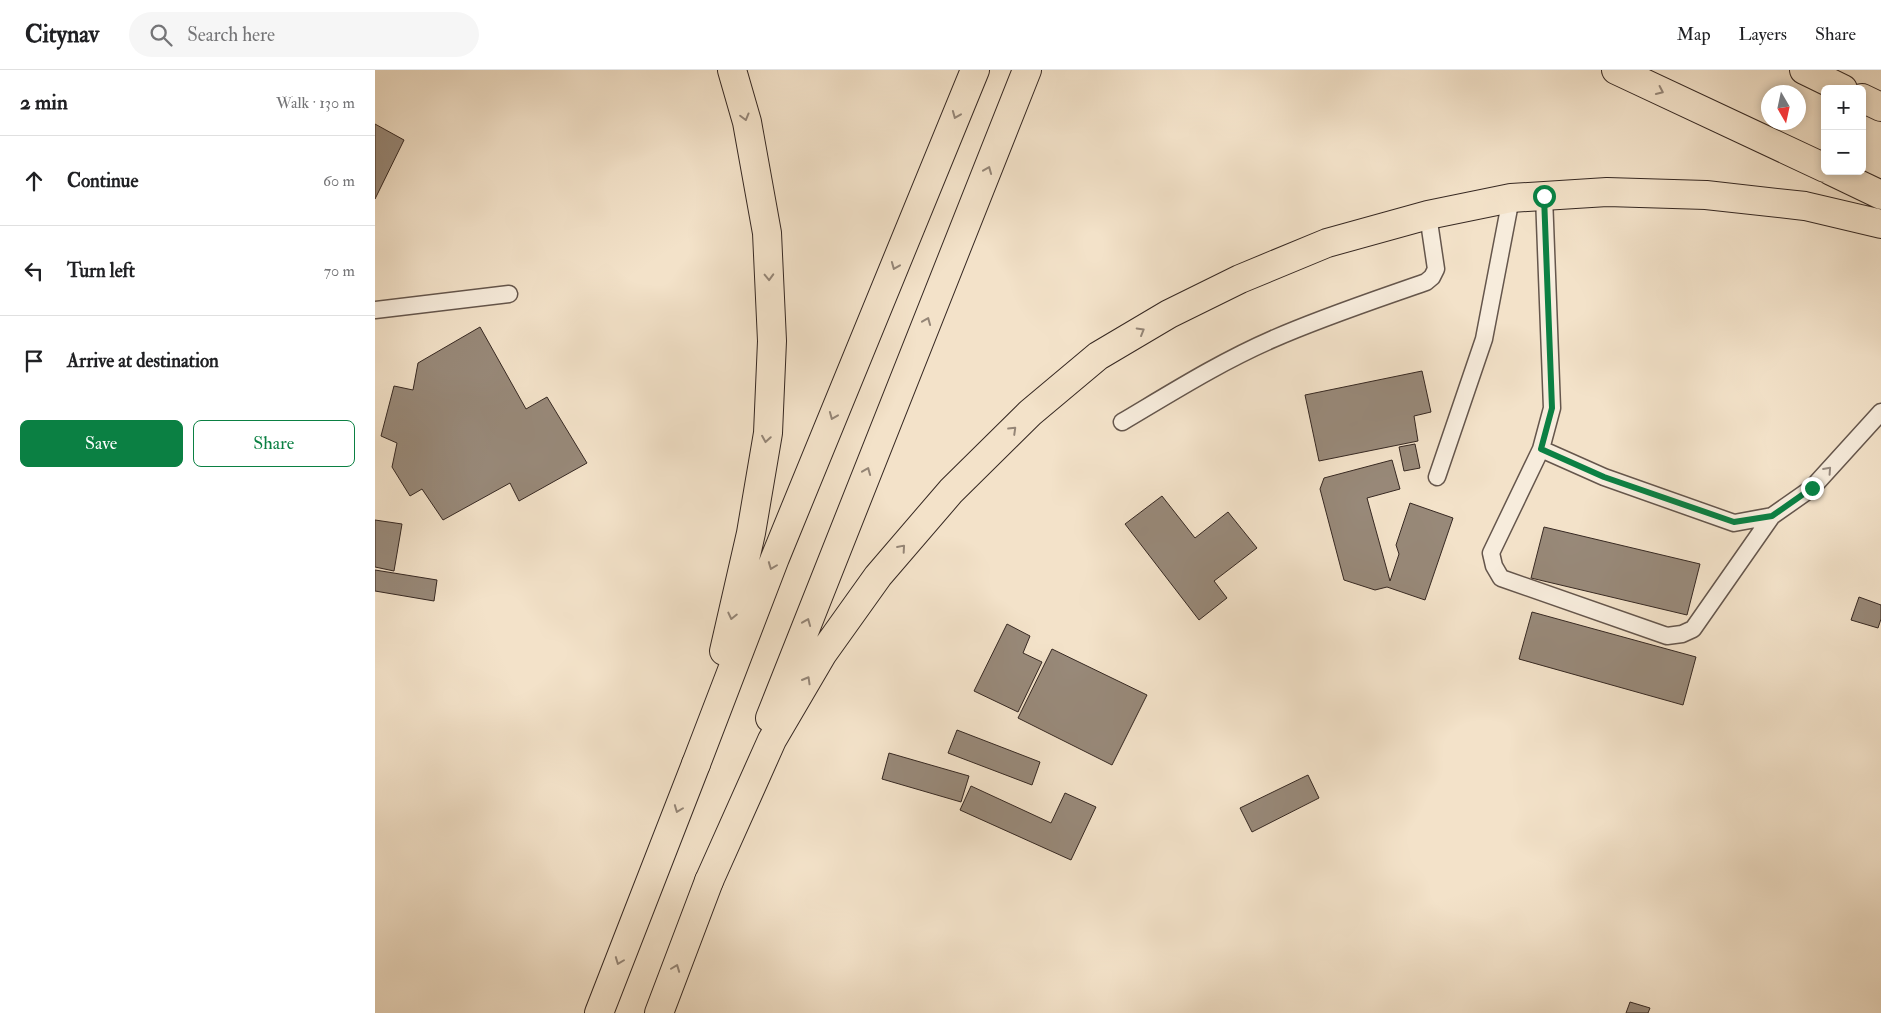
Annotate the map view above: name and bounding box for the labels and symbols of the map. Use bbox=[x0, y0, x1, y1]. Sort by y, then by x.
one-way arrow bbox=[1655, 84, 1664, 95]
north arrow bbox=[1761, 85, 1806, 130]
one-way arrow bbox=[952, 110, 962, 119]
one-way arrow bbox=[740, 112, 750, 120]
one-way arrow bbox=[982, 166, 992, 174]
route start bbox=[1533, 185, 1556, 208]
one-way arrow bbox=[890, 261, 900, 269]
one-way arrow bbox=[764, 273, 775, 281]
one-way arrow bbox=[922, 317, 932, 325]
one-way arrow bbox=[1136, 327, 1145, 337]
one-way arrow bbox=[829, 411, 839, 420]
one-way arrow bbox=[1007, 427, 1016, 436]
one-way arrow bbox=[762, 435, 772, 444]
one-way arrow bbox=[1822, 467, 1831, 476]
one-way arrow bbox=[862, 468, 872, 476]
route end bbox=[1801, 477, 1824, 500]
one-way arrow bbox=[896, 545, 905, 554]
one-way arrow bbox=[767, 562, 777, 570]
one-way arrow bbox=[727, 612, 738, 621]
one-way arrow bbox=[801, 619, 811, 627]
one-way arrow bbox=[801, 676, 811, 685]
one-way arrow bbox=[674, 805, 684, 813]
one-way arrow bbox=[615, 956, 626, 965]
one-way arrow bbox=[670, 964, 680, 972]

